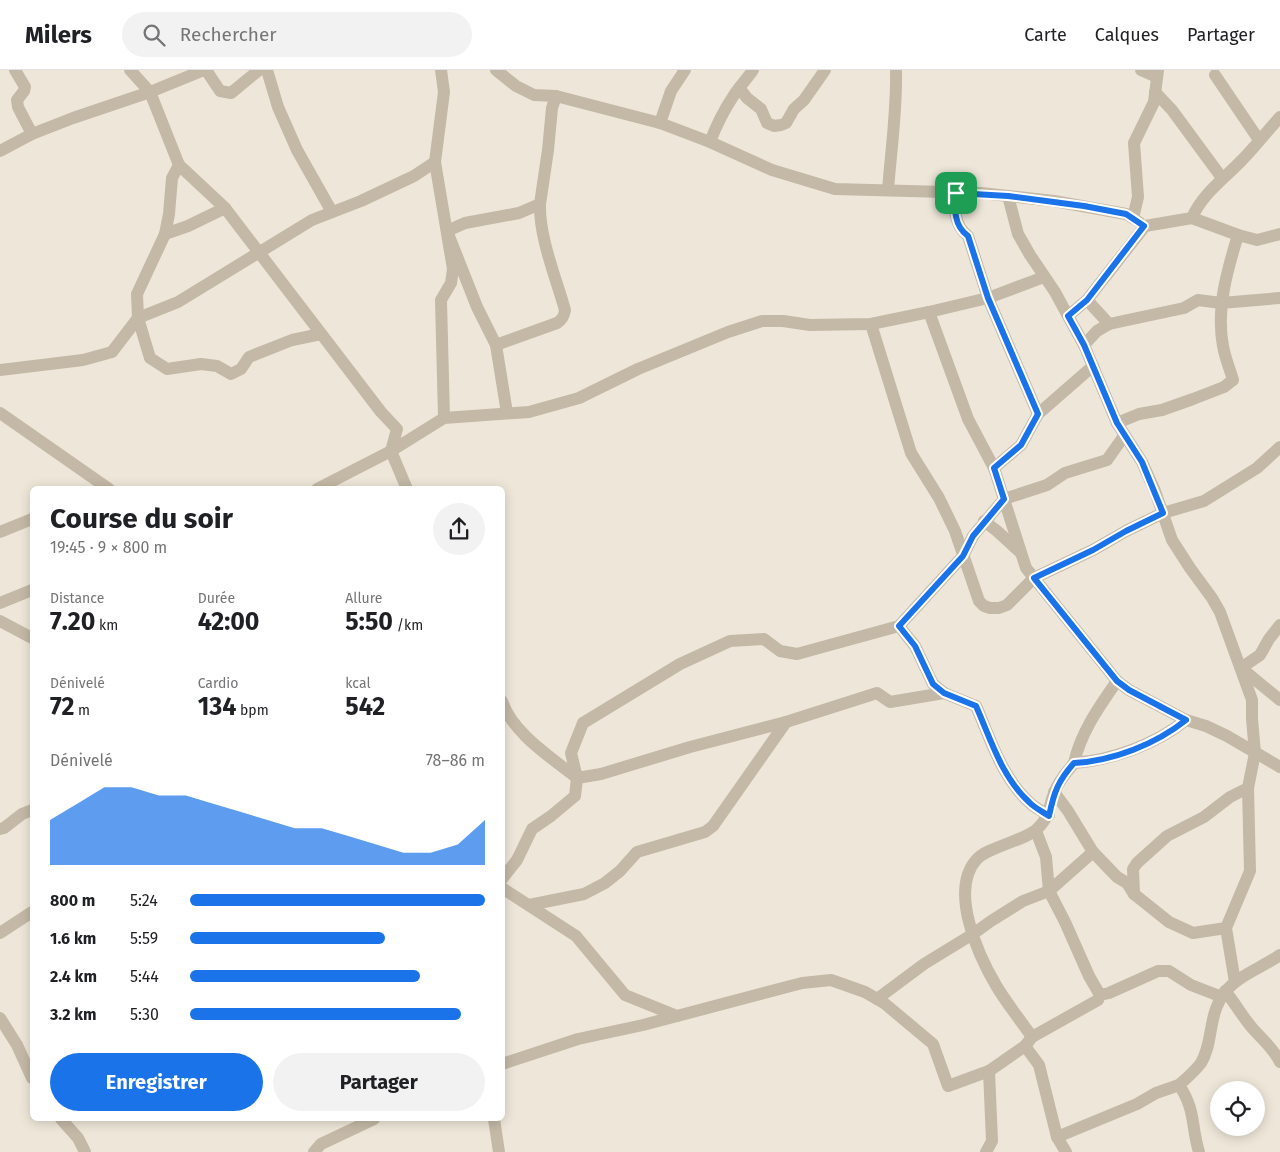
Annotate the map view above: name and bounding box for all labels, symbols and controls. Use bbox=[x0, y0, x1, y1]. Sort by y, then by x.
search box bbox=[122, 12, 472, 57]
text: Milers bbox=[25, 21, 92, 49]
icon: search bbox=[140, 21, 168, 49]
text: Rechercher bbox=[180, 23, 277, 46]
text: Carte bbox=[1024, 24, 1067, 46]
text: Calques bbox=[1095, 24, 1159, 46]
text: Partager bbox=[1187, 24, 1255, 46]
pin bbox=[935, 172, 977, 214]
icon: arrive bbox=[942, 179, 970, 207]
text: Course du soir bbox=[50, 502, 233, 535]
button: share bbox=[433, 503, 485, 555]
text: 19:45 · 9 × 800 m bbox=[50, 538, 167, 557]
text: Distance bbox=[50, 590, 104, 607]
text: Durée bbox=[198, 590, 235, 607]
text: Allure bbox=[345, 590, 382, 607]
text: 7.20 bbox=[50, 607, 95, 637]
text: 42:00 bbox=[198, 607, 259, 637]
text: 5:50 bbox=[345, 607, 393, 637]
text: km bbox=[95, 617, 118, 634]
text: /km bbox=[393, 617, 423, 634]
text: Dénivelé bbox=[50, 675, 105, 692]
text: Cardio bbox=[198, 675, 238, 692]
text: kcal bbox=[345, 675, 371, 692]
text: 72 bbox=[50, 692, 74, 722]
text: 134 bbox=[198, 692, 236, 722]
text: 542 bbox=[345, 692, 385, 722]
text: m bbox=[74, 702, 90, 719]
text: bpm bbox=[236, 702, 269, 719]
text: Dénivelé bbox=[50, 751, 113, 770]
text: 78–86 m bbox=[426, 751, 485, 770]
text: 800 m bbox=[50, 891, 95, 910]
text: 5:24 bbox=[130, 891, 158, 910]
text: 1.6 km bbox=[50, 929, 96, 948]
text: 5:59 bbox=[130, 929, 158, 948]
text: 2.4 km bbox=[50, 967, 97, 986]
text: 5:44 bbox=[130, 967, 159, 986]
text: 3.2 km bbox=[50, 1005, 97, 1024]
text: 5:30 bbox=[130, 1005, 159, 1024]
button: Enregistrer bbox=[50, 1053, 263, 1111]
button: Partager bbox=[273, 1053, 485, 1111]
map controls bbox=[1210, 1081, 1265, 1136]
button: locate bbox=[1210, 1081, 1265, 1136]

